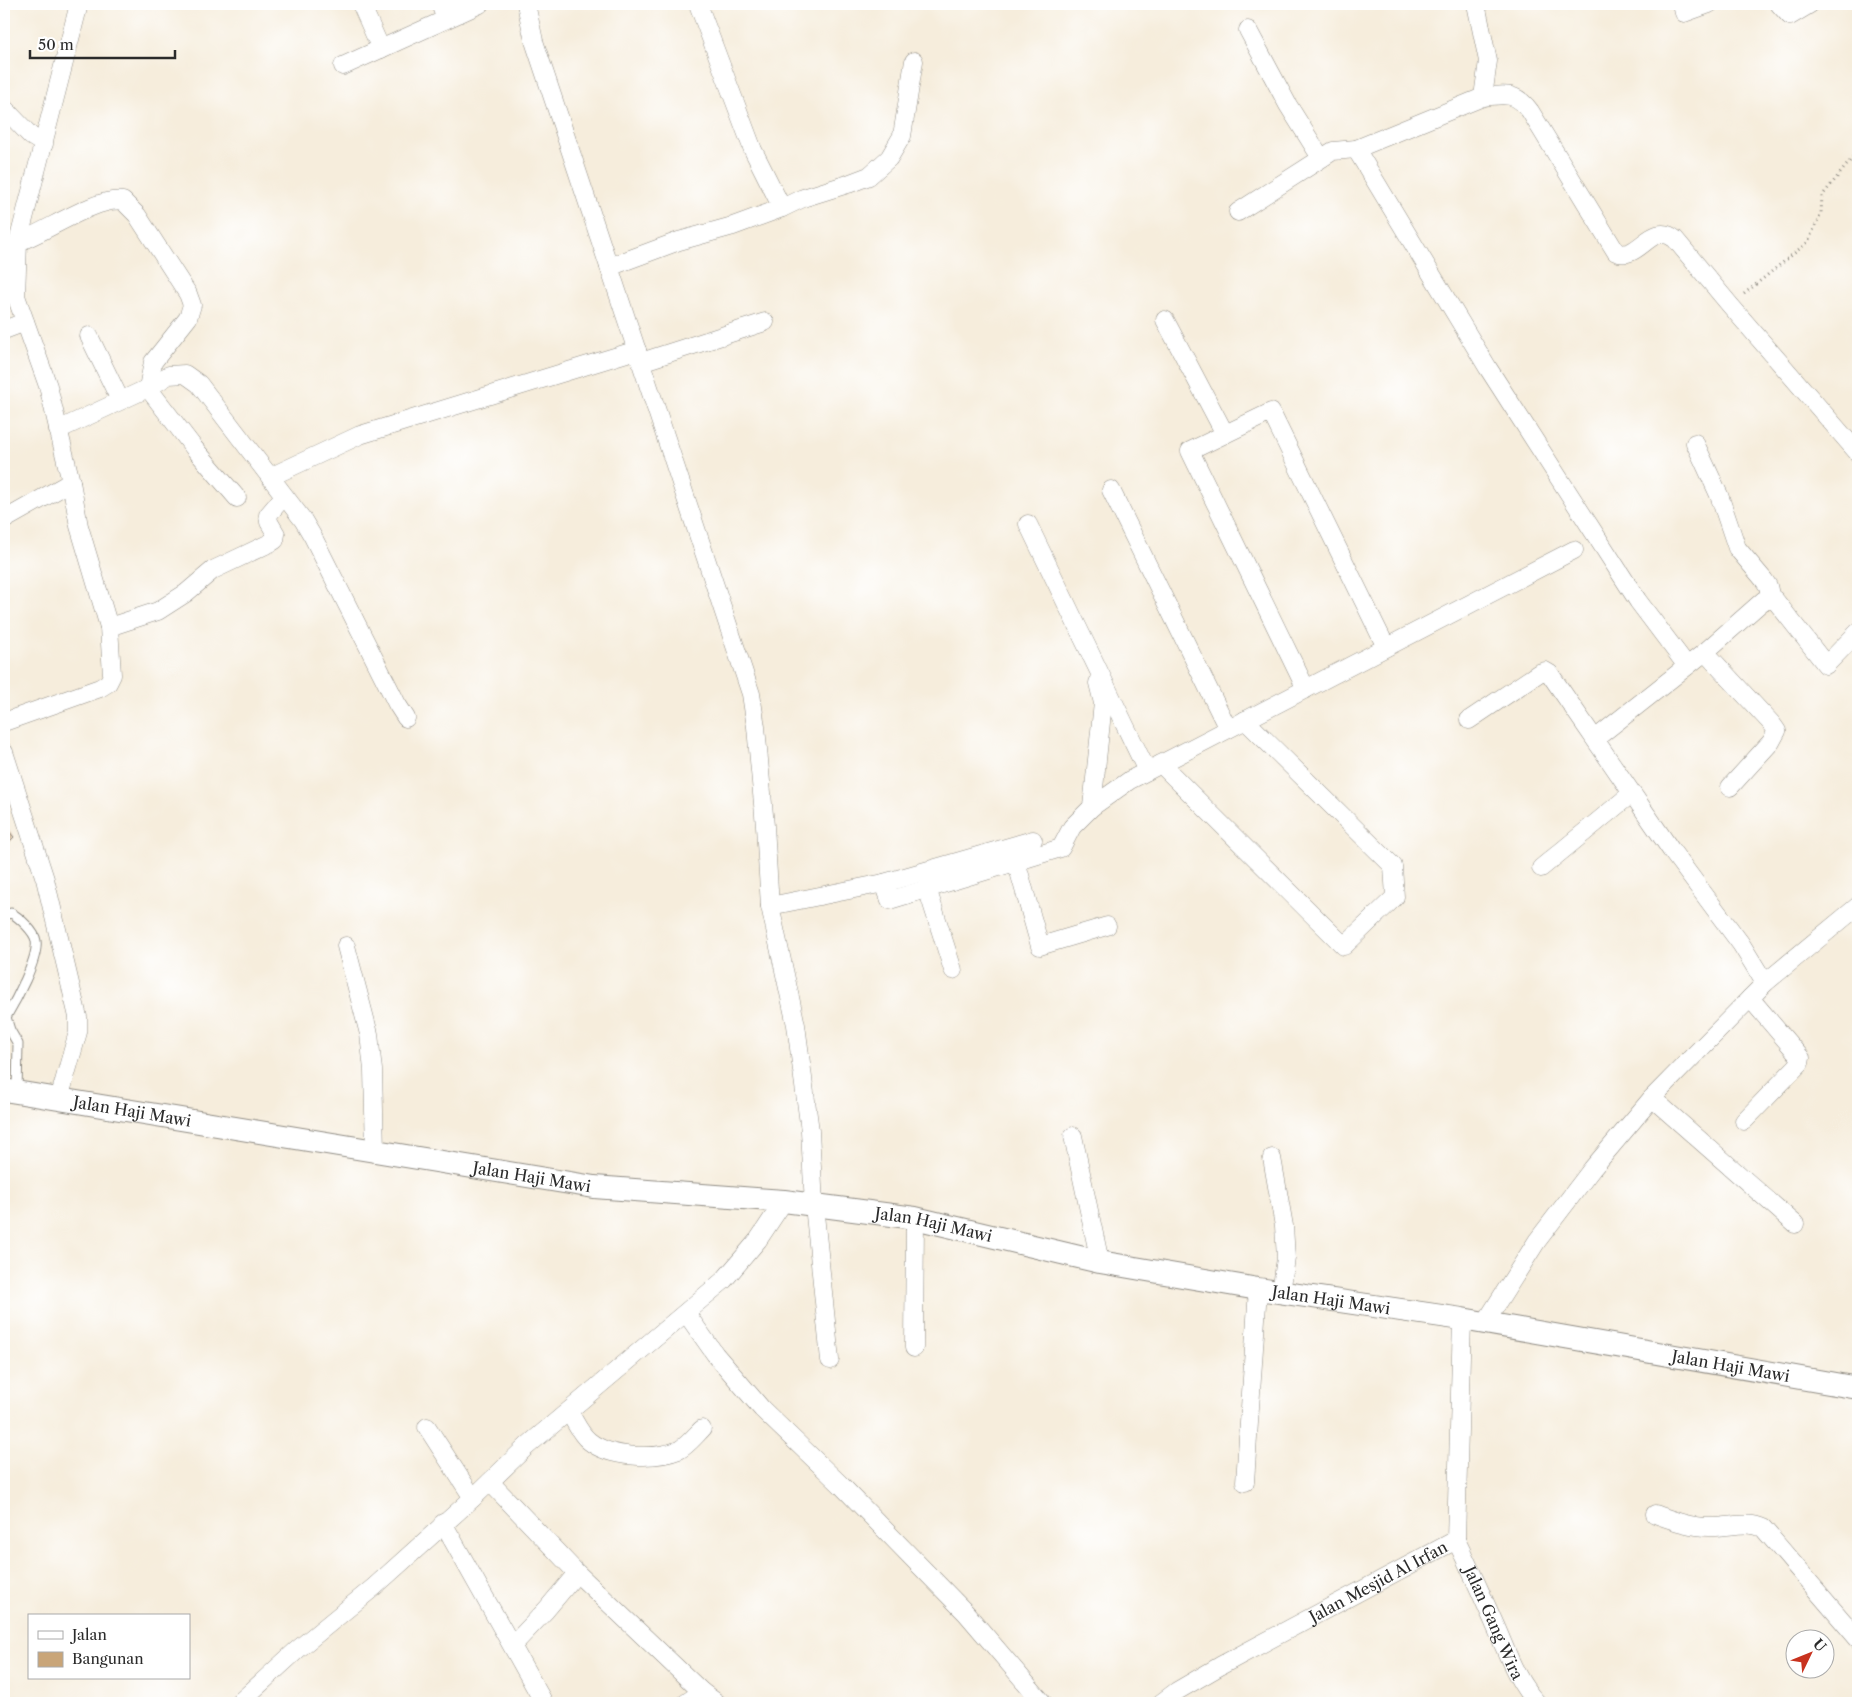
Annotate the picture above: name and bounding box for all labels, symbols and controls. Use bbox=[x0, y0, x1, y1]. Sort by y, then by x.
scale bar bbox=[30, 28, 175, 60]
text: 50 m bbox=[38, 35, 74, 54]
street label: Jalan Haji Mawi bbox=[69, 1091, 193, 1131]
street label: Jalan Haji Mawi bbox=[468, 1157, 593, 1196]
street label: Jalan Haji Mawi bbox=[871, 1203, 994, 1246]
street label: Jalan Haji Mawi bbox=[1268, 1281, 1392, 1318]
street label: Jalan Haji Mawi bbox=[1667, 1345, 1791, 1386]
street label: Jalan Mesjid Al Irfan bbox=[1303, 1537, 1451, 1628]
street label: Jalan Gang Wira bbox=[1459, 1560, 1528, 1684]
legend bbox=[28, 1614, 190, 1680]
text: Jalan bbox=[70, 1625, 107, 1644]
north arrow bbox=[1784, 1630, 1834, 1680]
text: U bbox=[1809, 1635, 1830, 1656]
text: Bangunan bbox=[72, 1649, 144, 1668]

